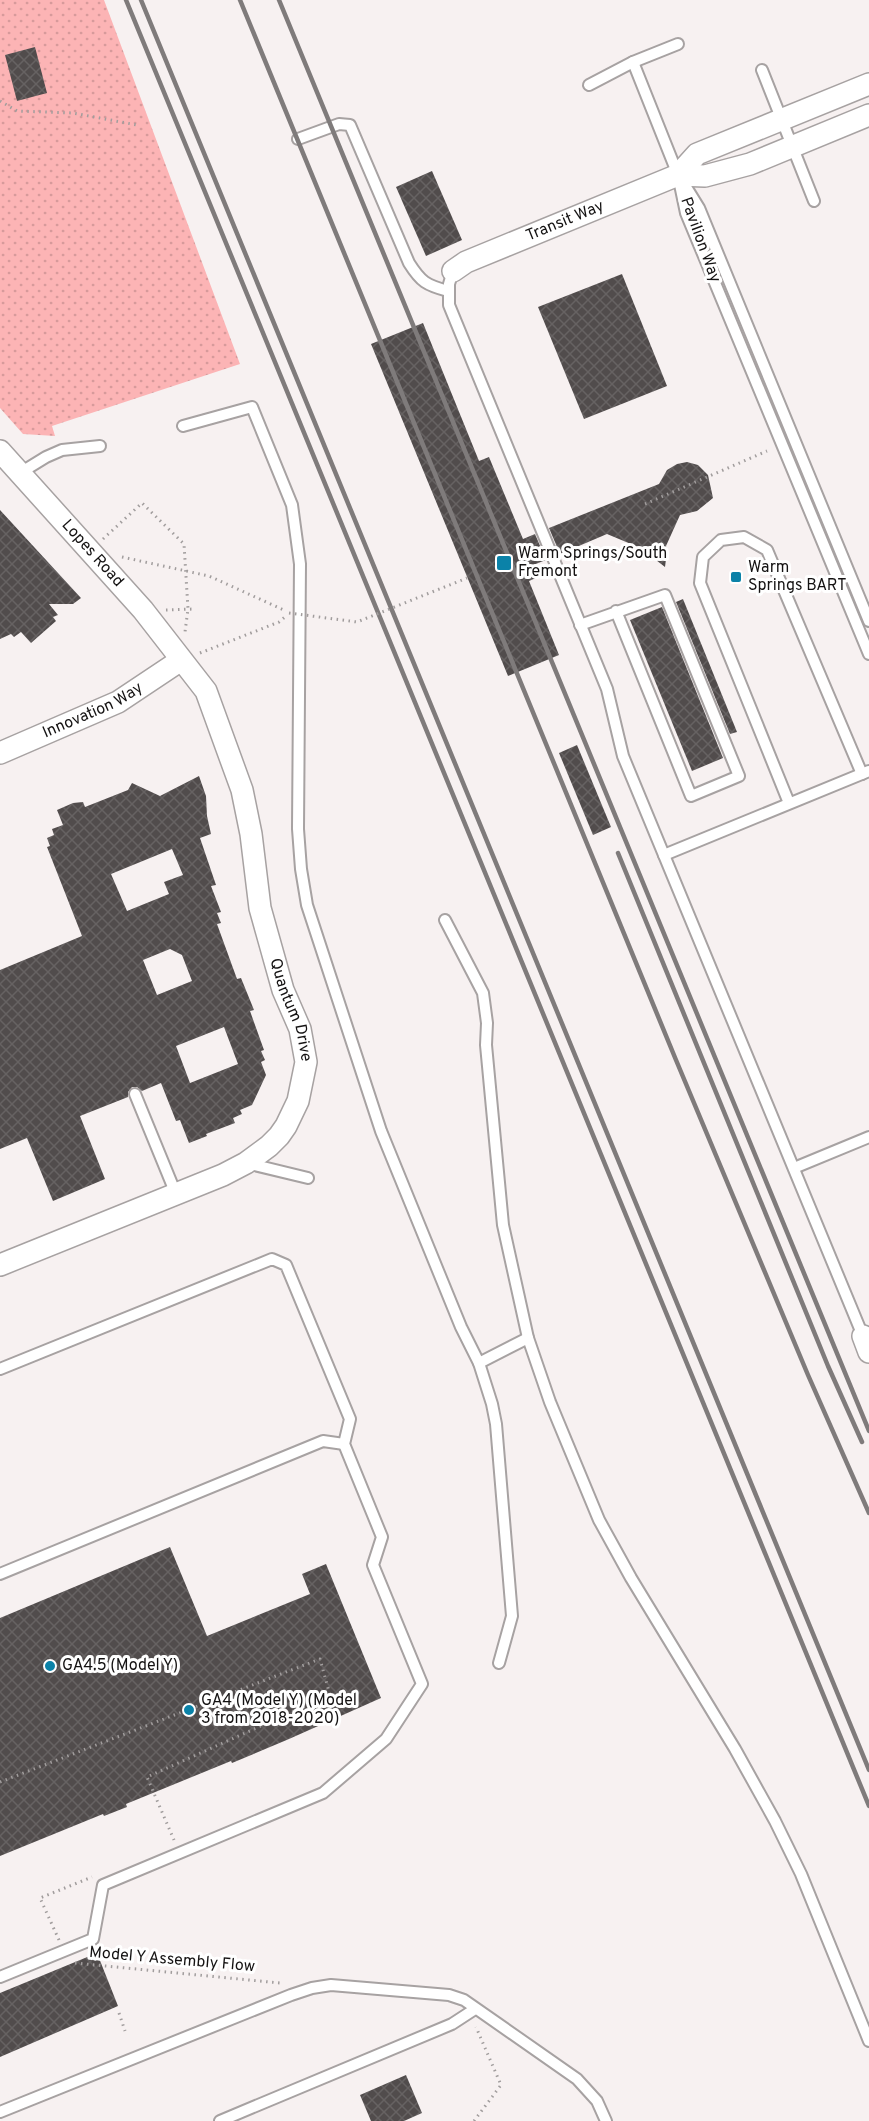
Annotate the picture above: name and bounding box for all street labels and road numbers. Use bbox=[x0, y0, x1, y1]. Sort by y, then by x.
street label: Pavilion Way bbox=[675, 194, 725, 286]
street label: Transit Way bbox=[523, 196, 607, 246]
street label: Lopes Road bbox=[57, 516, 128, 591]
street label: Innovation Way bbox=[40, 678, 147, 743]
street label: Quantum Drive bbox=[265, 956, 316, 1063]
street label: Model Y Assembly Flow bbox=[88, 1943, 256, 1977]

